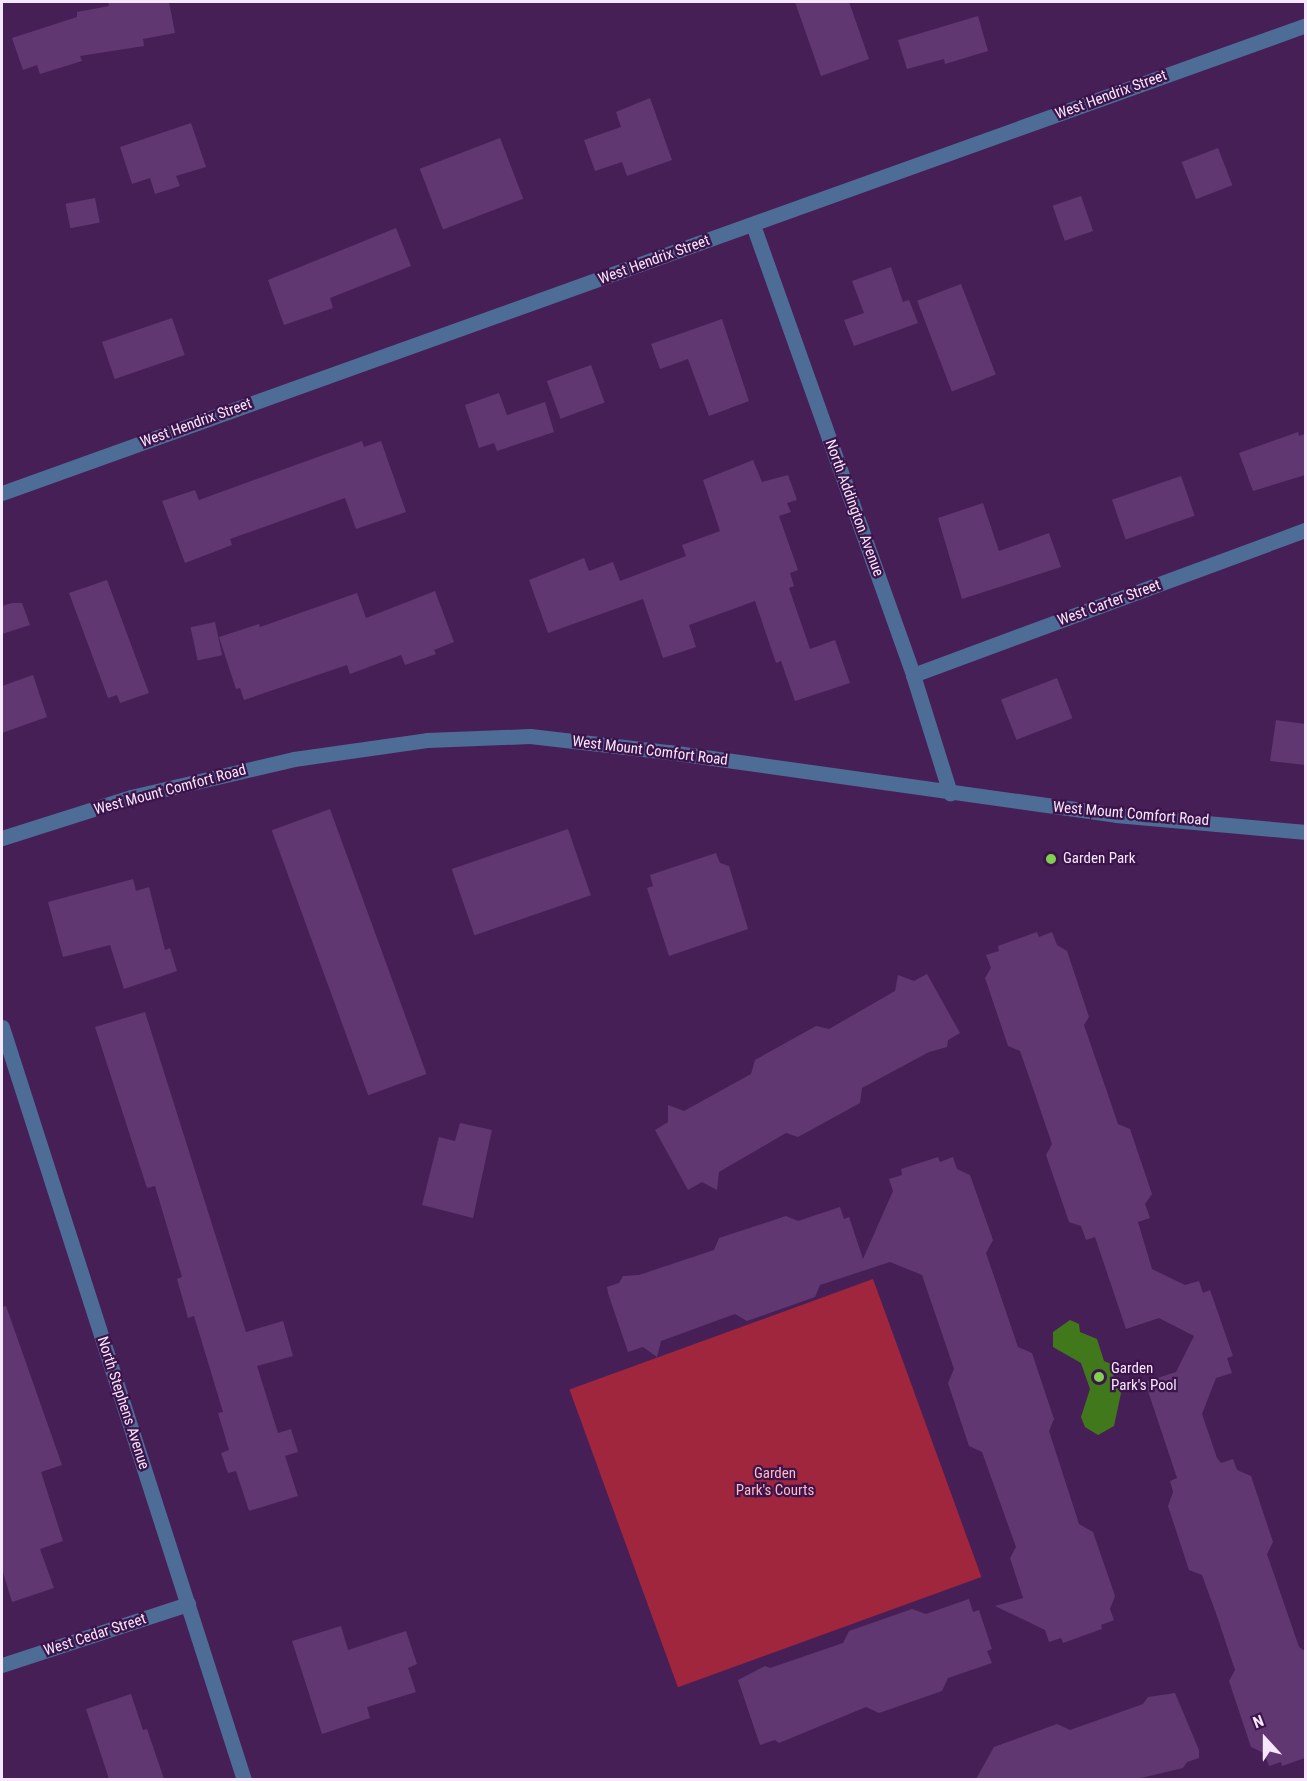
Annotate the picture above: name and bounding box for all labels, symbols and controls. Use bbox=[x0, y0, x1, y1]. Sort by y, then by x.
street label: West Hendrix Street bbox=[1053, 67, 1169, 123]
street label: West Hendrix Street bbox=[596, 232, 712, 288]
street label: West Hendrix Street bbox=[138, 395, 254, 451]
street label: North Addington Avenue bbox=[821, 437, 887, 579]
street label: West Carter Street bbox=[1055, 576, 1163, 630]
street label: West Mount Comfort Road bbox=[571, 733, 729, 769]
street label: West Mount Comfort Road bbox=[92, 761, 248, 819]
street label: West Mount Comfort Road bbox=[1052, 798, 1210, 830]
place label: Garden Park bbox=[1063, 850, 1135, 868]
marker: Garden Park bbox=[1044, 852, 1058, 866]
street label: North Stephens Avenue bbox=[93, 1334, 153, 1472]
place label: Garden Park's Pool bbox=[1111, 1359, 1177, 1394]
marker: Garden Park's Pool bbox=[1092, 1370, 1106, 1384]
park label: Garden Park's Courts bbox=[736, 1464, 814, 1499]
street label: West Cedar Street bbox=[42, 1610, 148, 1660]
north arrow bbox=[1235, 1709, 1295, 1769]
text: N bbox=[1250, 1711, 1266, 1732]

